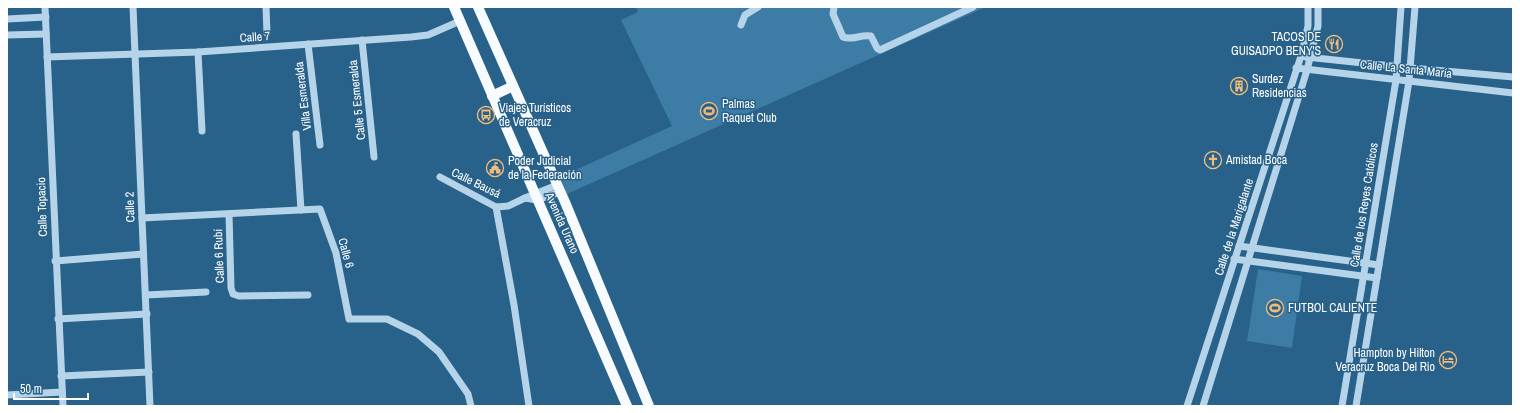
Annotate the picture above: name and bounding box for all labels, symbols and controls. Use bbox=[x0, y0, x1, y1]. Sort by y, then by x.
street label: Calle 7 bbox=[239, 28, 271, 46]
place label: TACOS DE GUISADPO BENY'S bbox=[1231, 29, 1321, 59]
restaurant icon: TACOS DE GUISADPO BENY'S bbox=[1324, 34, 1344, 54]
street label: Calle La Santa María bbox=[1359, 56, 1453, 82]
street label: Calle 5 Esmeralda bbox=[345, 59, 369, 141]
street label: Villa Esmeralda bbox=[291, 60, 315, 131]
place label: Surdez Residencias bbox=[1252, 71, 1307, 101]
building icon: Surdez Residencias bbox=[1229, 76, 1249, 96]
place label: Palmas Raquet Club bbox=[722, 96, 777, 126]
place label: Viajes Turísticos de Veracruz bbox=[499, 100, 571, 130]
sports icon: Palmas Raquet Club bbox=[699, 101, 719, 121]
bus stop icon: Viajes Turísticos de Veracruz bbox=[476, 105, 496, 125]
street label: Calle de los Reyes Católicos bbox=[1346, 142, 1382, 268]
church icon: Amistad Boca bbox=[1203, 150, 1223, 170]
place label: Amistad Boca bbox=[1225, 152, 1288, 168]
place label: Poder Judicial de la Federación bbox=[508, 153, 581, 183]
public building icon: Poder Judicial de la Federación bbox=[485, 158, 505, 178]
street label: Calle Bausá bbox=[449, 164, 504, 202]
street label: Calle de la Marigalante bbox=[1211, 176, 1257, 278]
street label: Calle Topacio bbox=[33, 177, 51, 237]
street label: Avenida Urano bbox=[541, 189, 583, 256]
street label: Calle 2 bbox=[121, 191, 139, 223]
street label: Calle 6 Rubí bbox=[210, 228, 228, 283]
street label: Calle 6 bbox=[334, 236, 358, 270]
sports icon: FUTBOL CALIENTE bbox=[1265, 298, 1285, 318]
place label: FUTBOL CALIENTE bbox=[1288, 300, 1377, 316]
place label: Hampton by Hilton Veracruz Boca Del Rio bbox=[1335, 345, 1435, 375]
hotel icon: Hampton by Hilton Veracruz Boca Del Rio bbox=[1438, 350, 1458, 370]
scale bar bbox=[14, 375, 88, 401]
text: 50 m bbox=[20, 381, 42, 397]

